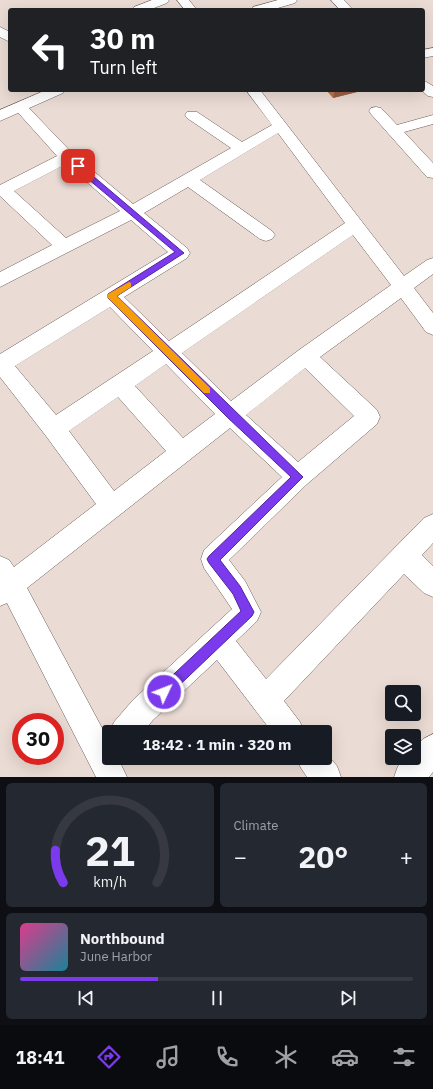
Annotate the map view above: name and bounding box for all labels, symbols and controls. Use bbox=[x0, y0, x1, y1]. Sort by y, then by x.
text: 30 m bbox=[90, 20, 155, 57]
icon: left bbox=[24, 24, 76, 76]
text: Turn left bbox=[90, 56, 158, 79]
pin bbox=[61, 149, 95, 183]
icon: arrive bbox=[67, 155, 89, 177]
position arrow bbox=[143, 671, 185, 713]
map controls bbox=[385, 685, 421, 765]
button: search bbox=[385, 685, 421, 721]
speed limit sign: 30 bbox=[12, 713, 64, 765]
button: layers bbox=[385, 729, 421, 765]
text: 18:42 · 1 min · 320 m bbox=[143, 735, 291, 754]
text: Climate bbox=[234, 817, 278, 834]
text: 21 bbox=[85, 823, 135, 877]
text: 20° bbox=[298, 837, 348, 876]
text: − bbox=[234, 842, 247, 871]
text: + bbox=[400, 842, 413, 871]
text: km/h bbox=[93, 872, 127, 891]
text: Northbound bbox=[80, 929, 165, 948]
text: June Harbor bbox=[80, 948, 152, 965]
icon: previous bbox=[75, 987, 97, 1009]
icon: pause bbox=[206, 987, 228, 1009]
icon: next bbox=[337, 987, 359, 1009]
icon: directions bbox=[95, 1043, 123, 1071]
icon: music bbox=[154, 1043, 182, 1071]
icon: phone bbox=[213, 1043, 241, 1071]
icon: climate bbox=[272, 1043, 300, 1071]
icon: car bbox=[331, 1043, 359, 1071]
icon: filters bbox=[390, 1043, 418, 1071]
text: 18:41 bbox=[15, 1046, 65, 1069]

